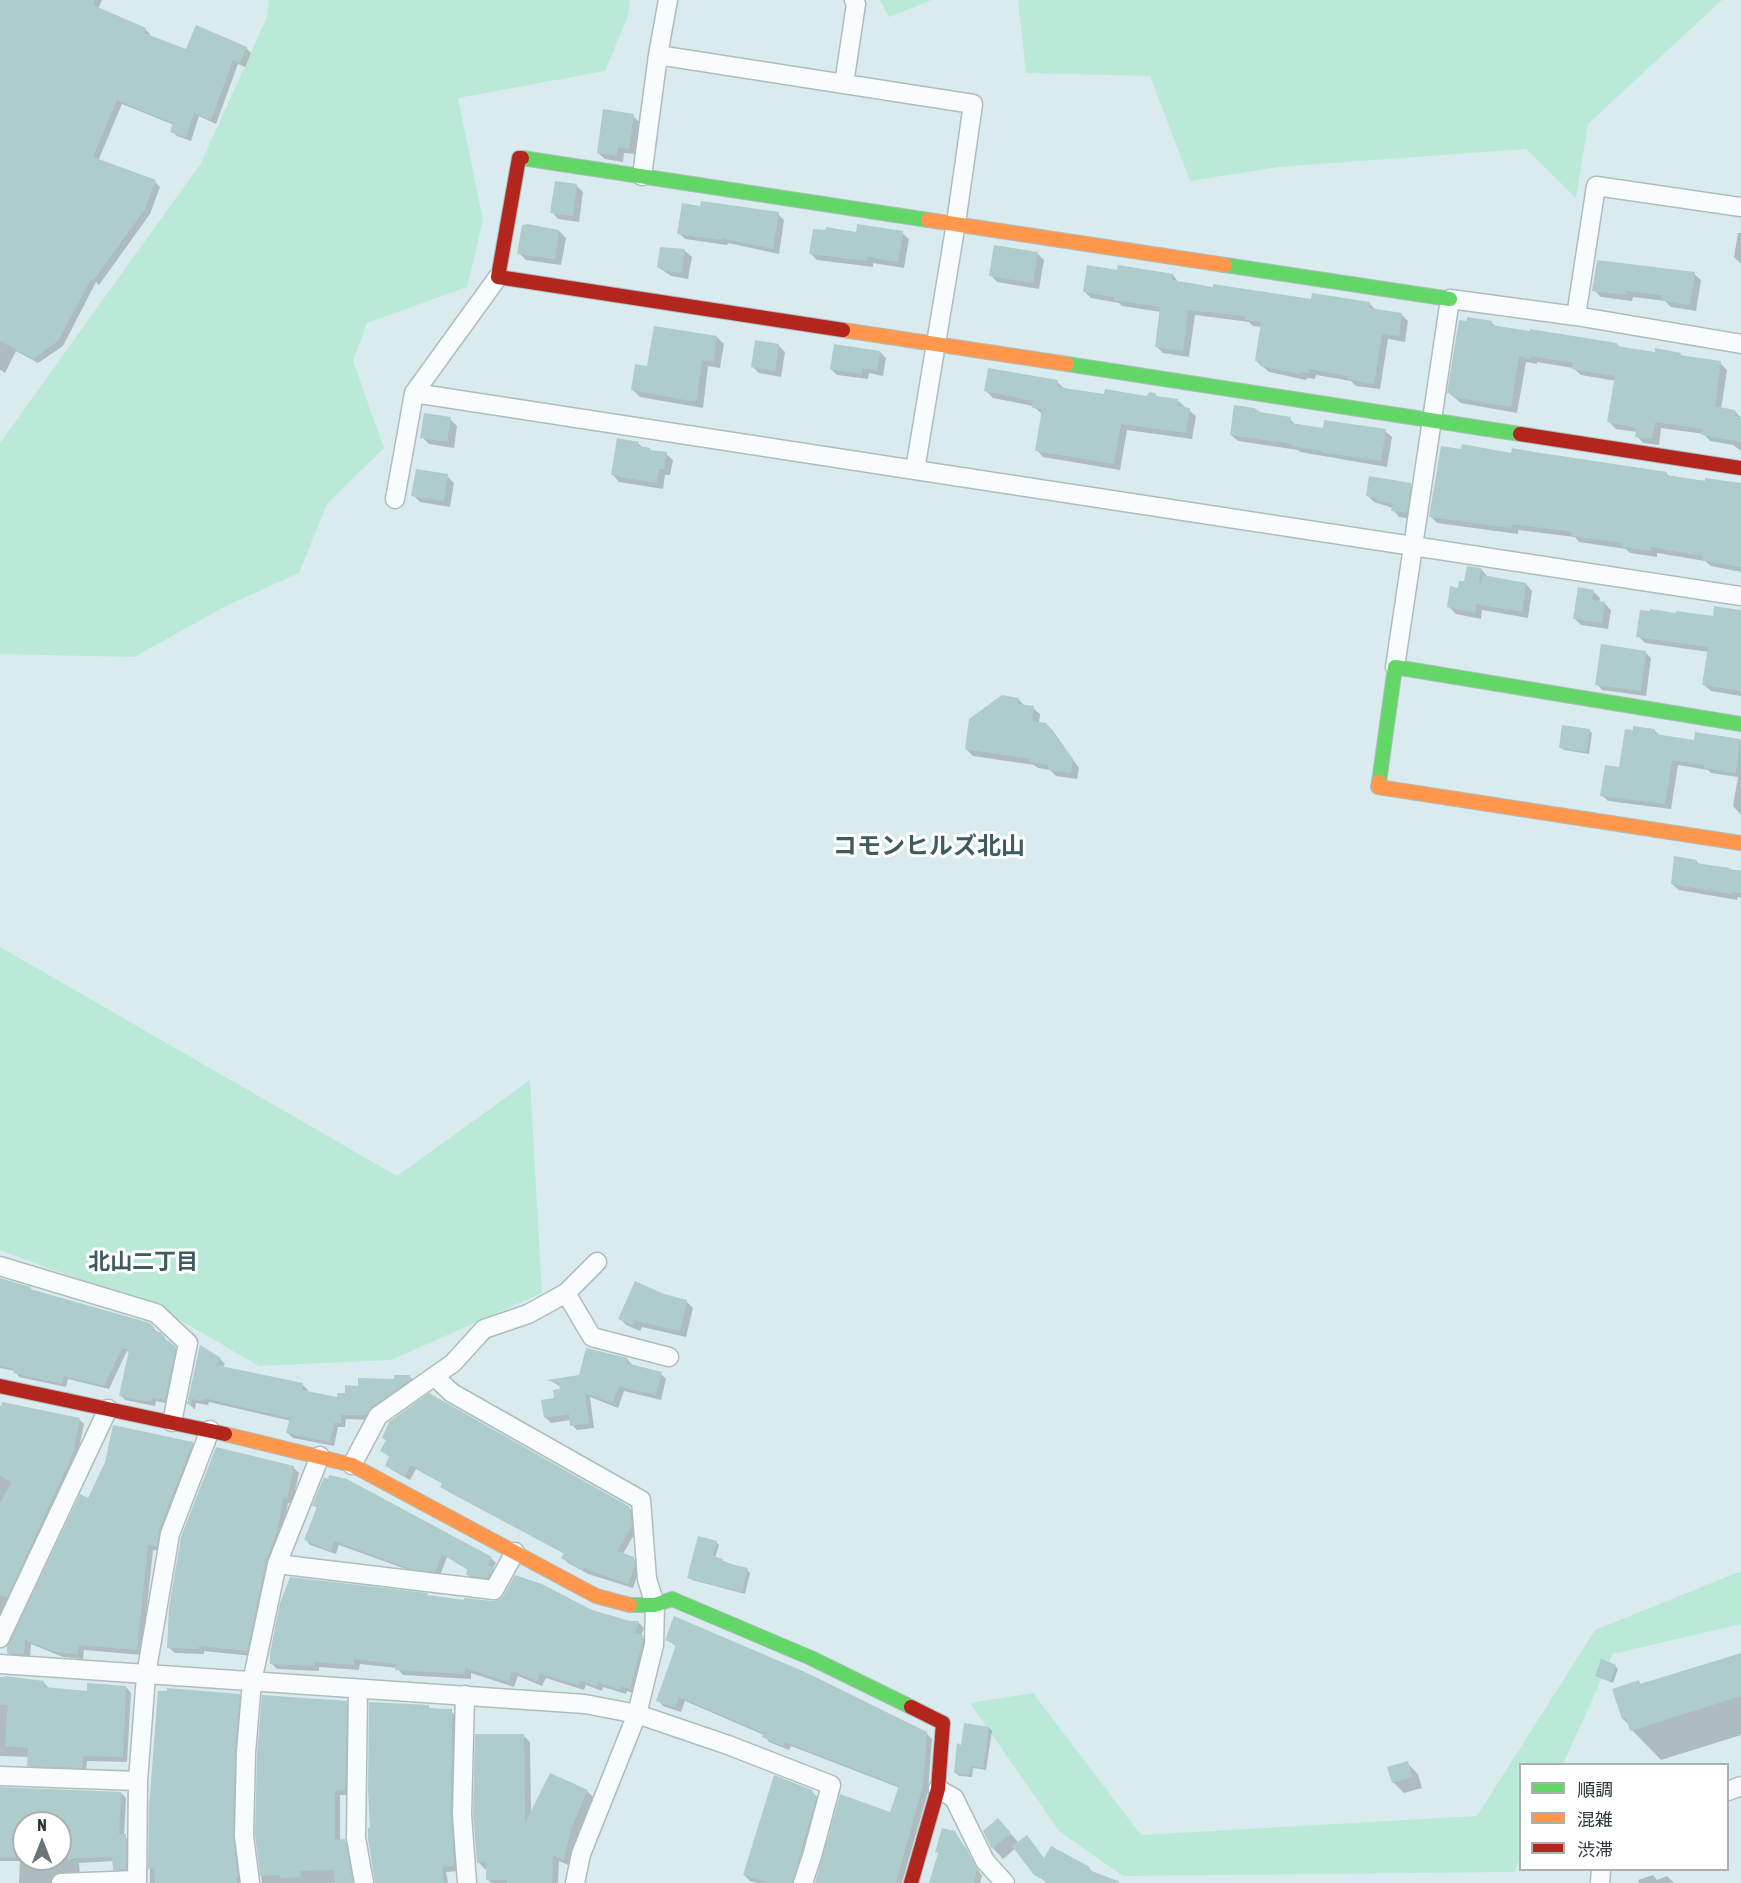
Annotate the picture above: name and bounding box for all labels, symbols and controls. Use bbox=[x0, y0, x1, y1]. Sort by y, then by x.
district label: コモンヒルズ北山 bbox=[833, 832, 1025, 860]
district label: 北山二丁目 bbox=[88, 1249, 198, 1275]
legend bbox=[1519, 1763, 1729, 1871]
text: 順調 bbox=[1577, 1779, 1613, 1800]
text: 混雑 bbox=[1577, 1809, 1613, 1830]
north arrow bbox=[12, 1811, 72, 1871]
text: N bbox=[37, 1816, 47, 1834]
text: 渋滞 bbox=[1577, 1839, 1613, 1860]

